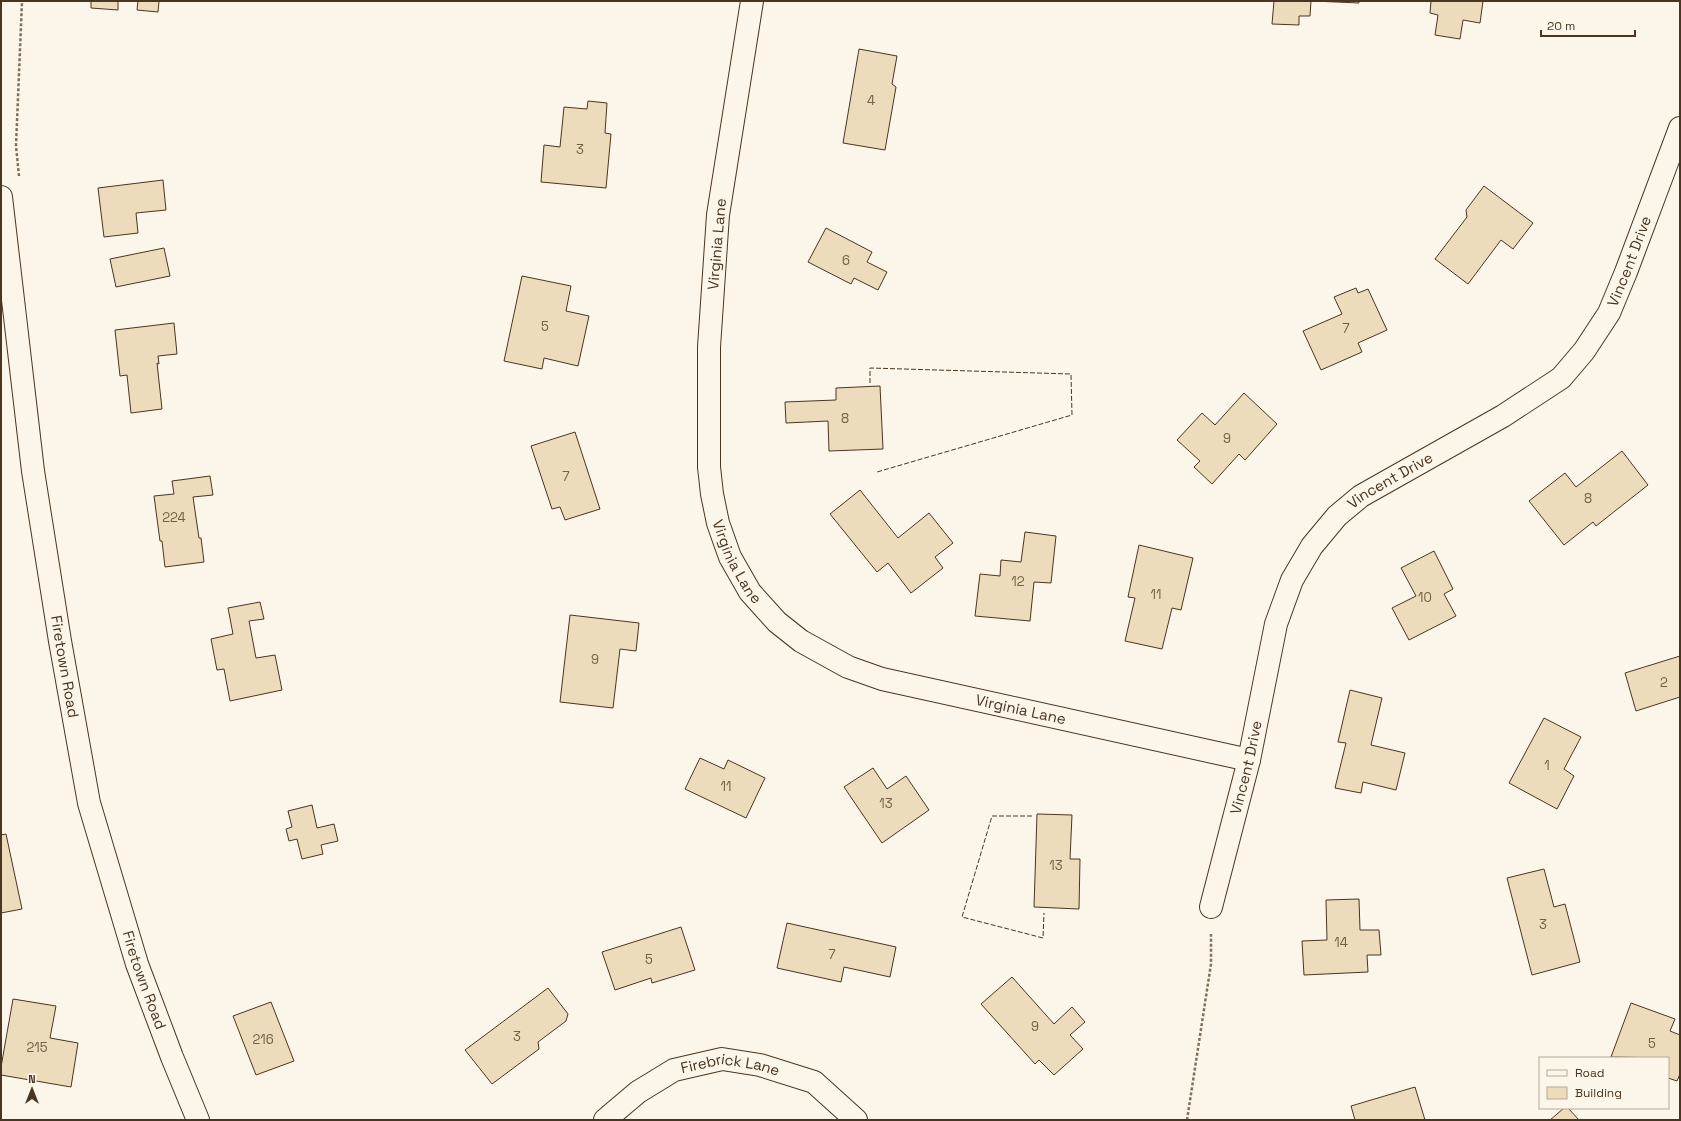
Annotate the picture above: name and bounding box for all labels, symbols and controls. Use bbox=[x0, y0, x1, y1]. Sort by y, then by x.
scale bar bbox=[1541, 12, 1635, 38]
text: 20 m bbox=[1547, 18, 1575, 34]
house number: 4 bbox=[867, 92, 875, 109]
house number: 3 bbox=[576, 141, 584, 158]
street label: Virginia Lane bbox=[703, 197, 730, 291]
street label: Vincent Drive bbox=[1603, 213, 1655, 309]
house number: 6 bbox=[842, 252, 850, 269]
house number: 5 bbox=[541, 318, 549, 335]
house number: 7 bbox=[1342, 320, 1350, 337]
house number: 8 bbox=[841, 410, 849, 427]
house number: 9 bbox=[1223, 430, 1231, 447]
street label: Vincent Drive bbox=[1343, 448, 1436, 512]
house number: 7 bbox=[562, 468, 570, 485]
house number: 8 bbox=[1584, 490, 1592, 507]
house number: 224 bbox=[162, 509, 186, 526]
street label: Virginia Lane bbox=[709, 517, 766, 608]
house number: 12 bbox=[1011, 573, 1025, 590]
house number: 11 bbox=[1151, 586, 1161, 603]
house number: 10 bbox=[1418, 589, 1432, 606]
street label: Firetown Road bbox=[47, 614, 84, 719]
house number: 9 bbox=[591, 651, 599, 668]
house number: 2 bbox=[1660, 674, 1668, 691]
street label: Virginia Lane bbox=[974, 690, 1068, 728]
street label: Vincent Drive bbox=[1225, 719, 1266, 816]
house number: 1 bbox=[1544, 757, 1550, 774]
house number: 11 bbox=[721, 778, 731, 795]
house number: 13 bbox=[879, 795, 893, 812]
house number: 13 bbox=[1049, 857, 1063, 874]
house number: 3 bbox=[1539, 916, 1547, 933]
street label: Firetown Road bbox=[119, 928, 171, 1032]
house number: 14 bbox=[1334, 934, 1348, 951]
house number: 7 bbox=[828, 946, 836, 963]
house number: 5 bbox=[645, 951, 653, 968]
house number: 9 bbox=[1031, 1018, 1039, 1035]
house number: 3 bbox=[513, 1028, 521, 1045]
house number: 216 bbox=[252, 1031, 274, 1048]
house number: 5 bbox=[1648, 1035, 1656, 1052]
house number: 215 bbox=[26, 1039, 48, 1056]
street label: Firebrick Lane bbox=[679, 1049, 782, 1080]
legend bbox=[1539, 1057, 1669, 1109]
text: Road bbox=[1575, 1065, 1604, 1081]
north arrow bbox=[12, 1069, 52, 1109]
text: N bbox=[28, 1072, 36, 1086]
text: Building bbox=[1575, 1085, 1622, 1101]

